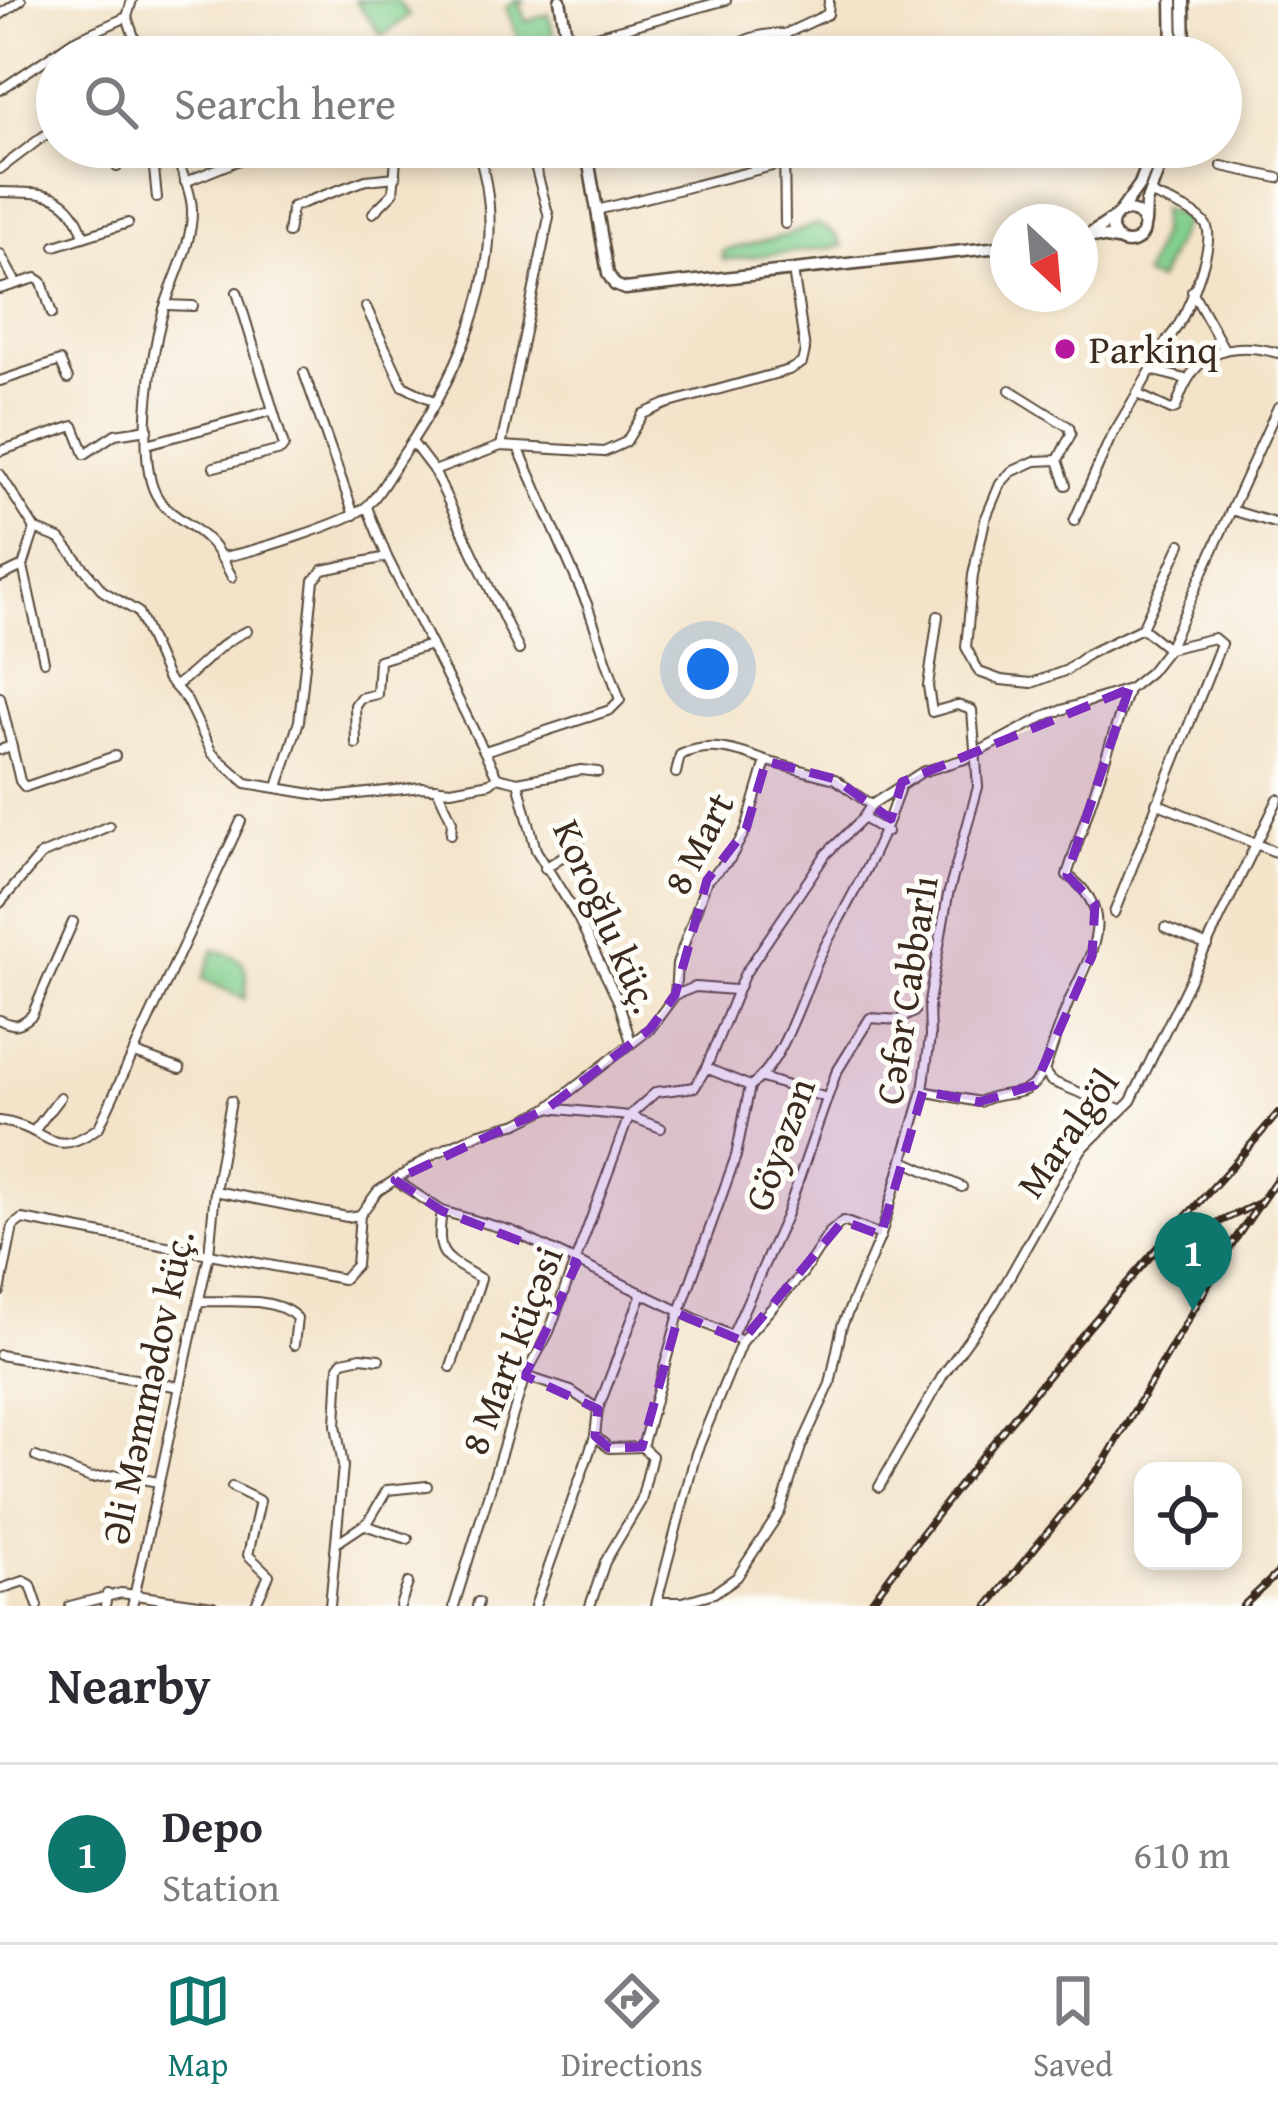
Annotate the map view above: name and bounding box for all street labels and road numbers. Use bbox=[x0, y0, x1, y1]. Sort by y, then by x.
street label: 8 Mart bbox=[648, 782, 747, 904]
street label: Koroğlu küç. bbox=[540, 810, 675, 1022]
street label: Cəfər Cabbarlı bbox=[859, 871, 952, 1108]
street label: Maralgöl bbox=[1001, 1057, 1132, 1209]
street label: Göyəzən bbox=[728, 1069, 829, 1218]
street label: Əli Məmmədov küç. bbox=[85, 1225, 208, 1549]
street label: 8 Mart küçəsi bbox=[445, 1237, 576, 1462]

